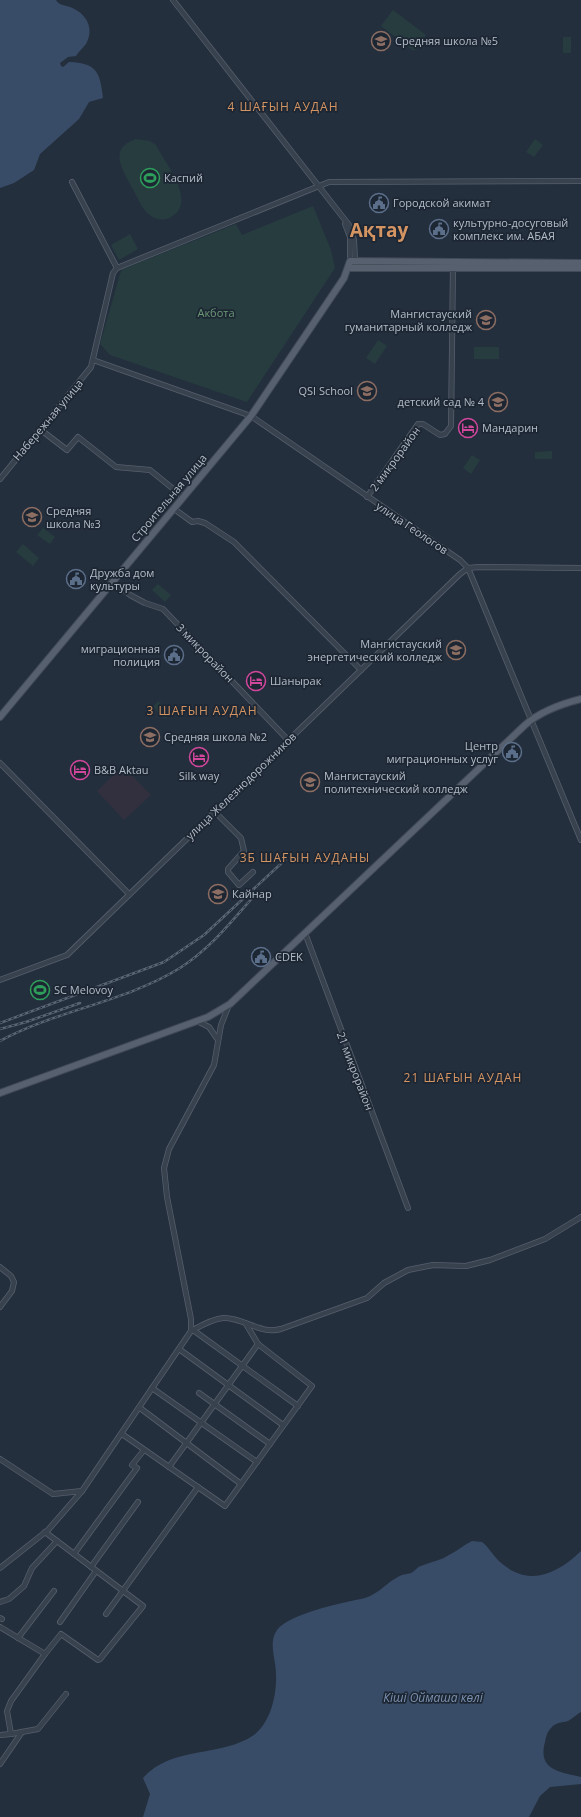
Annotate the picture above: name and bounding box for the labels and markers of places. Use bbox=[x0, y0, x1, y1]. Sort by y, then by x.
school or university icon: Средняя школа №5 bbox=[370, 30, 392, 52]
place label: Средняя школа №5 bbox=[395, 33, 498, 48]
sports icon: Каспий bbox=[139, 167, 161, 189]
place label: Каспий bbox=[164, 170, 203, 185]
public building icon: Городской акимат bbox=[368, 192, 390, 214]
place label: Городской акимат bbox=[393, 195, 491, 210]
place label: культурно-досуговый комплекс им. АБАЯ bbox=[453, 215, 568, 243]
public building icon: культурно-досуговый комплекс им. АБАЯ bbox=[428, 218, 450, 240]
place label: Мангистауский гуманитарный колледж bbox=[345, 306, 473, 334]
school or university icon: Мангистауский гуманитарный колледж bbox=[475, 309, 497, 331]
school or university icon: QSI School bbox=[356, 380, 378, 402]
place label: QSI School bbox=[298, 383, 353, 398]
school or university icon: детский сад № 4 bbox=[487, 391, 509, 413]
place label: детский сад № 4 bbox=[398, 394, 485, 409]
hotel icon: Мандарин bbox=[457, 417, 479, 439]
place label: Мандарин bbox=[482, 420, 538, 435]
place label: Средняя школа №3 bbox=[46, 503, 101, 531]
school or university icon: Средняя школа №3 bbox=[21, 506, 43, 528]
place label: Дружба дом культуры bbox=[90, 565, 154, 593]
public building icon: Дружба дом культуры bbox=[65, 568, 87, 590]
place label: Мангистауский энергетический колледж bbox=[307, 636, 443, 664]
school or university icon: Мангистауский энергетический колледж bbox=[445, 639, 467, 661]
place label: миграционная полиция bbox=[81, 641, 160, 669]
public building icon: миграционная полиция bbox=[163, 644, 185, 666]
hotel icon: Шанырак bbox=[245, 670, 267, 692]
place label: Шанырак bbox=[270, 673, 322, 688]
school or university icon: Средняя школа №2 bbox=[139, 726, 161, 748]
place label: Средняя школа №2 bbox=[164, 729, 267, 744]
place label: Центр миграционных услуг bbox=[387, 738, 498, 766]
public building icon: Центр миграционных услуг bbox=[501, 741, 523, 763]
hotel icon: Silk way bbox=[188, 746, 210, 768]
hotel icon: B&B Aktau bbox=[69, 759, 91, 781]
place label: B&B Aktau bbox=[94, 762, 149, 777]
place label: Silk way bbox=[179, 768, 220, 783]
place label: Мангистауский политехнический колледж bbox=[324, 768, 469, 796]
school or university icon: Мангистауский политехнический колледж bbox=[299, 771, 321, 793]
school or university icon: Кайнар bbox=[207, 883, 229, 905]
place label: Кайнар bbox=[232, 886, 272, 901]
public building icon: CDEK bbox=[250, 946, 272, 968]
place label: CDEK bbox=[275, 949, 303, 964]
sports icon: SC Melovoy bbox=[29, 979, 51, 1001]
place label: SC Melovoy bbox=[54, 982, 113, 997]

